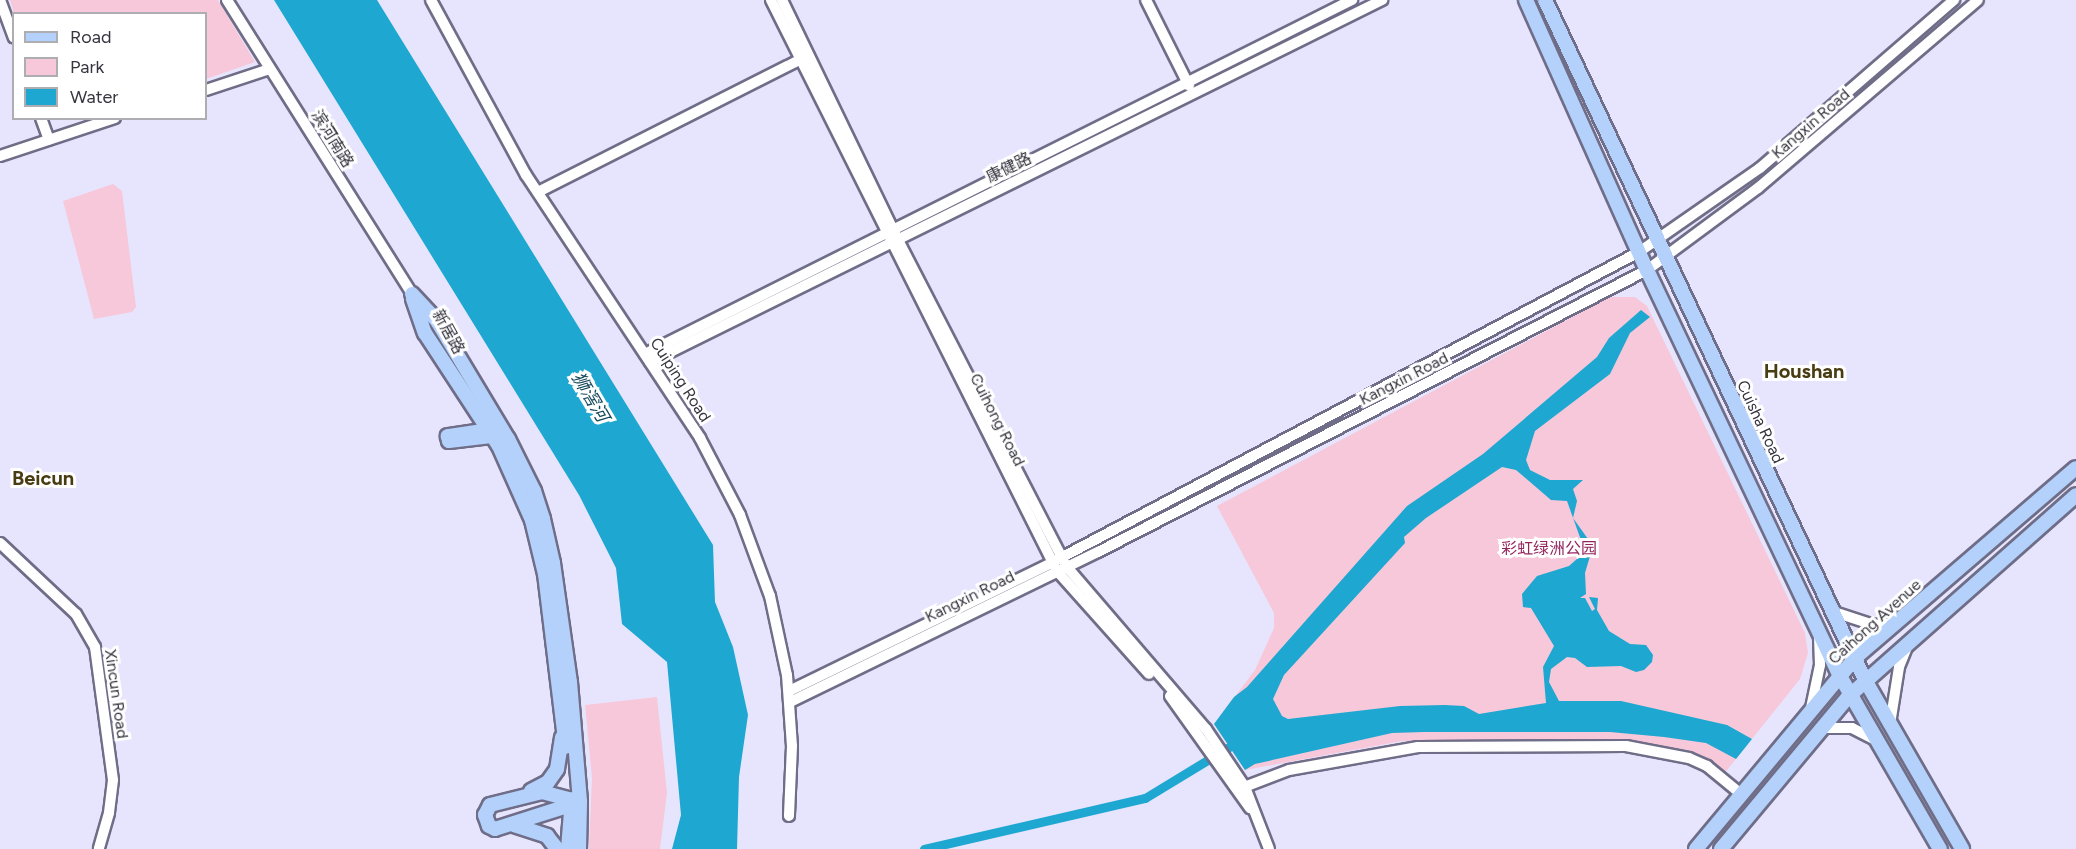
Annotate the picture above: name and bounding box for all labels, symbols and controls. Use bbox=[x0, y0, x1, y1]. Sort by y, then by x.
legend bbox=[12, 12, 207, 120]
text: Road bbox=[70, 26, 111, 48]
text: Park bbox=[70, 56, 104, 78]
street label: Kangxin Road bbox=[1768, 85, 1854, 163]
text: Water bbox=[70, 86, 118, 108]
street label: 滨河南路 bbox=[307, 107, 357, 171]
street label: 康健路 bbox=[983, 149, 1035, 187]
street label: 新居路 bbox=[428, 306, 468, 358]
street label: Cuiping Road bbox=[646, 334, 714, 426]
street label: Kangxin Road bbox=[1356, 348, 1452, 410]
district label: Houshan bbox=[1764, 359, 1844, 383]
water label: 狮滘河 bbox=[567, 368, 613, 426]
street label: Cuihong Road bbox=[965, 370, 1029, 470]
street label: Cuisha Road bbox=[1732, 377, 1788, 467]
district label: Beicun bbox=[12, 466, 74, 490]
park label: 彩虹绿洲公园 bbox=[1501, 539, 1597, 559]
street label: Kangxin Road bbox=[922, 567, 1018, 627]
street label: Caihong Avenue bbox=[1825, 575, 1925, 669]
street label: Xincun Road bbox=[100, 648, 132, 740]

